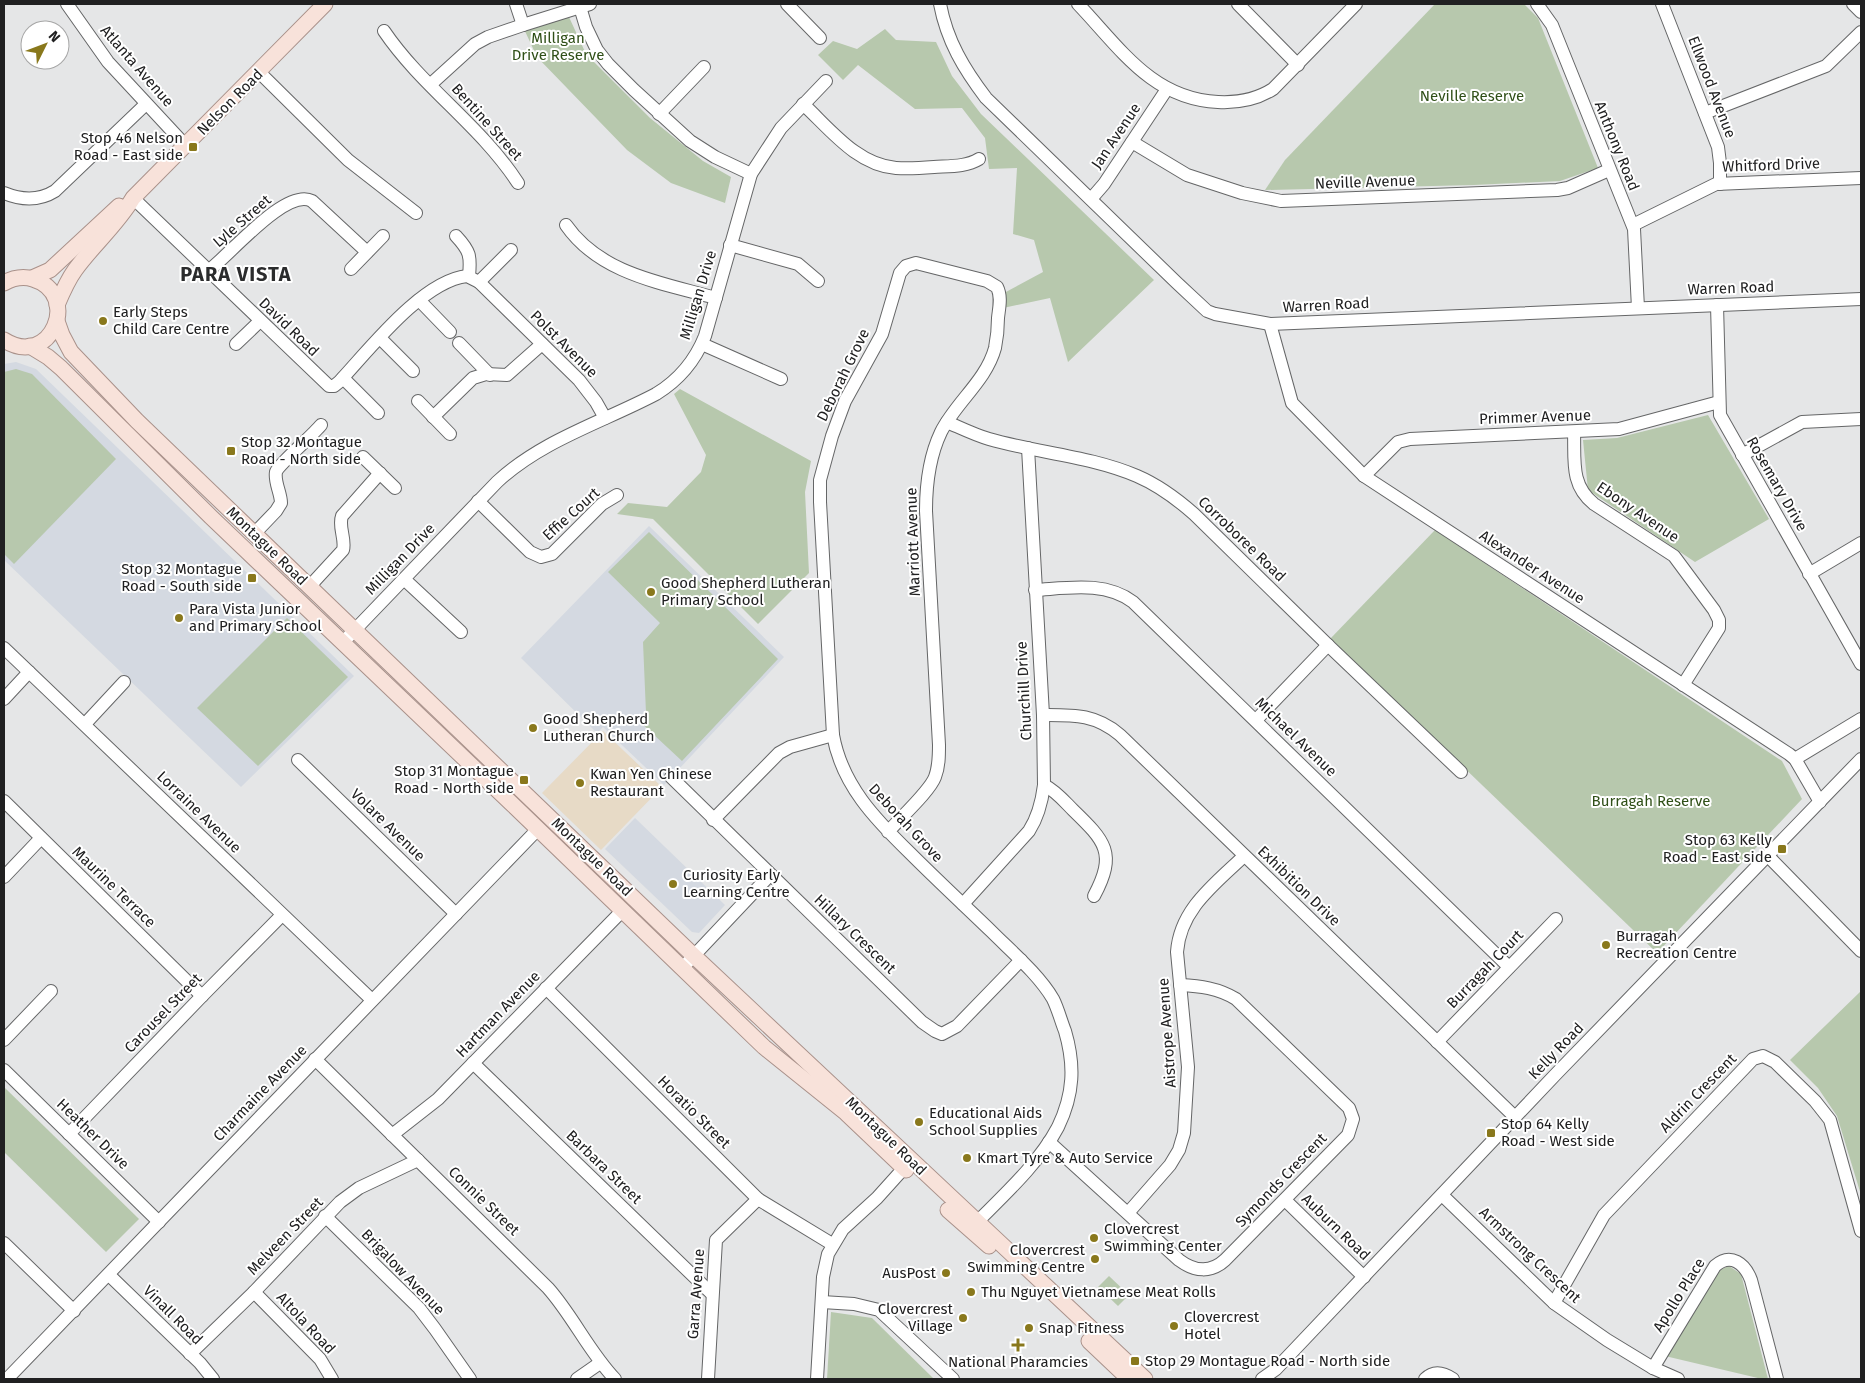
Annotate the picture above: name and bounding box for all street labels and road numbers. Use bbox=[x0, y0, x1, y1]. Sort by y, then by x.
street label: Atlanta Avenue bbox=[97, 21, 177, 111]
street label: Ellwood Avenue bbox=[1684, 33, 1740, 141]
street label: Nelson Road bbox=[193, 65, 267, 139]
street label: Bentine Street bbox=[448, 80, 527, 165]
street label: Anthony Road bbox=[1591, 99, 1643, 193]
street label: Jan Avenue bbox=[1087, 100, 1145, 172]
street label: Whitford Drive bbox=[1722, 154, 1820, 176]
street label: Neville Avenue bbox=[1314, 171, 1416, 193]
street label: Lyle Street bbox=[209, 191, 275, 251]
street label: Milligan Drive bbox=[676, 248, 720, 342]
street label: Warren Road bbox=[1687, 277, 1775, 299]
street label: David Road bbox=[255, 294, 323, 360]
street label: Warren Road bbox=[1282, 294, 1370, 316]
street label: Polst Avenue bbox=[527, 307, 601, 381]
street label: Deborah Grove bbox=[813, 326, 873, 424]
street label: Primmer Avenue bbox=[1479, 406, 1591, 428]
street label: Rosemary Drive bbox=[1743, 434, 1811, 534]
street label: Ebony Avenue bbox=[1593, 478, 1683, 546]
street label: Effie Court bbox=[539, 483, 604, 544]
street label: Marriott Avenue bbox=[902, 487, 924, 597]
street label: Corroboree Road bbox=[1194, 493, 1290, 585]
street label: Montague Road bbox=[223, 503, 311, 589]
street label: Milligan Drive bbox=[361, 519, 439, 599]
street label: Alexander Avenue bbox=[1476, 526, 1588, 608]
street label: Churchill Drive bbox=[1012, 641, 1036, 741]
street label: Michael Avenue bbox=[1251, 694, 1341, 780]
street label: Lorraine Avenue bbox=[153, 767, 245, 857]
street label: Deborah Grove bbox=[865, 780, 947, 866]
street label: Volare Avenue bbox=[347, 785, 429, 865]
street label: Montague Road bbox=[548, 814, 636, 900]
street label: Exhibition Drive bbox=[1254, 842, 1344, 930]
street label: Maurine Terrace bbox=[69, 843, 159, 931]
street label: Hillary Crescent bbox=[810, 891, 900, 978]
street label: Burragah Court bbox=[1443, 926, 1527, 1012]
street label: Hartman Avenue bbox=[452, 967, 544, 1061]
street label: Carousel Street bbox=[121, 969, 206, 1056]
street label: Aistrope Avenue bbox=[1154, 977, 1180, 1089]
street label: Kelly Road bbox=[1525, 1019, 1587, 1083]
street label: Charmaine Avenue bbox=[209, 1041, 311, 1145]
street label: Aldrin Crescent bbox=[1656, 1049, 1741, 1136]
street label: Horatio Street bbox=[654, 1072, 735, 1153]
street label: Montague Road bbox=[842, 1093, 930, 1179]
street label: Heather Drive bbox=[53, 1095, 133, 1173]
street label: Barbara Street bbox=[562, 1126, 646, 1208]
street label: Symonds Crescent bbox=[1232, 1129, 1331, 1231]
street label: Connie Street bbox=[445, 1163, 524, 1240]
street label: Auburn Road bbox=[1298, 1190, 1374, 1264]
street label: Melveen Street bbox=[243, 1193, 327, 1279]
street label: Armstrong Crescent bbox=[1475, 1203, 1585, 1307]
street label: Brigalow Avenue bbox=[358, 1225, 448, 1319]
street label: Garra Avenue bbox=[684, 1248, 708, 1340]
street label: Apollo Place bbox=[1649, 1255, 1709, 1335]
street label: Vinall Road bbox=[140, 1282, 206, 1348]
street label: Altola Road bbox=[273, 1288, 339, 1358]

